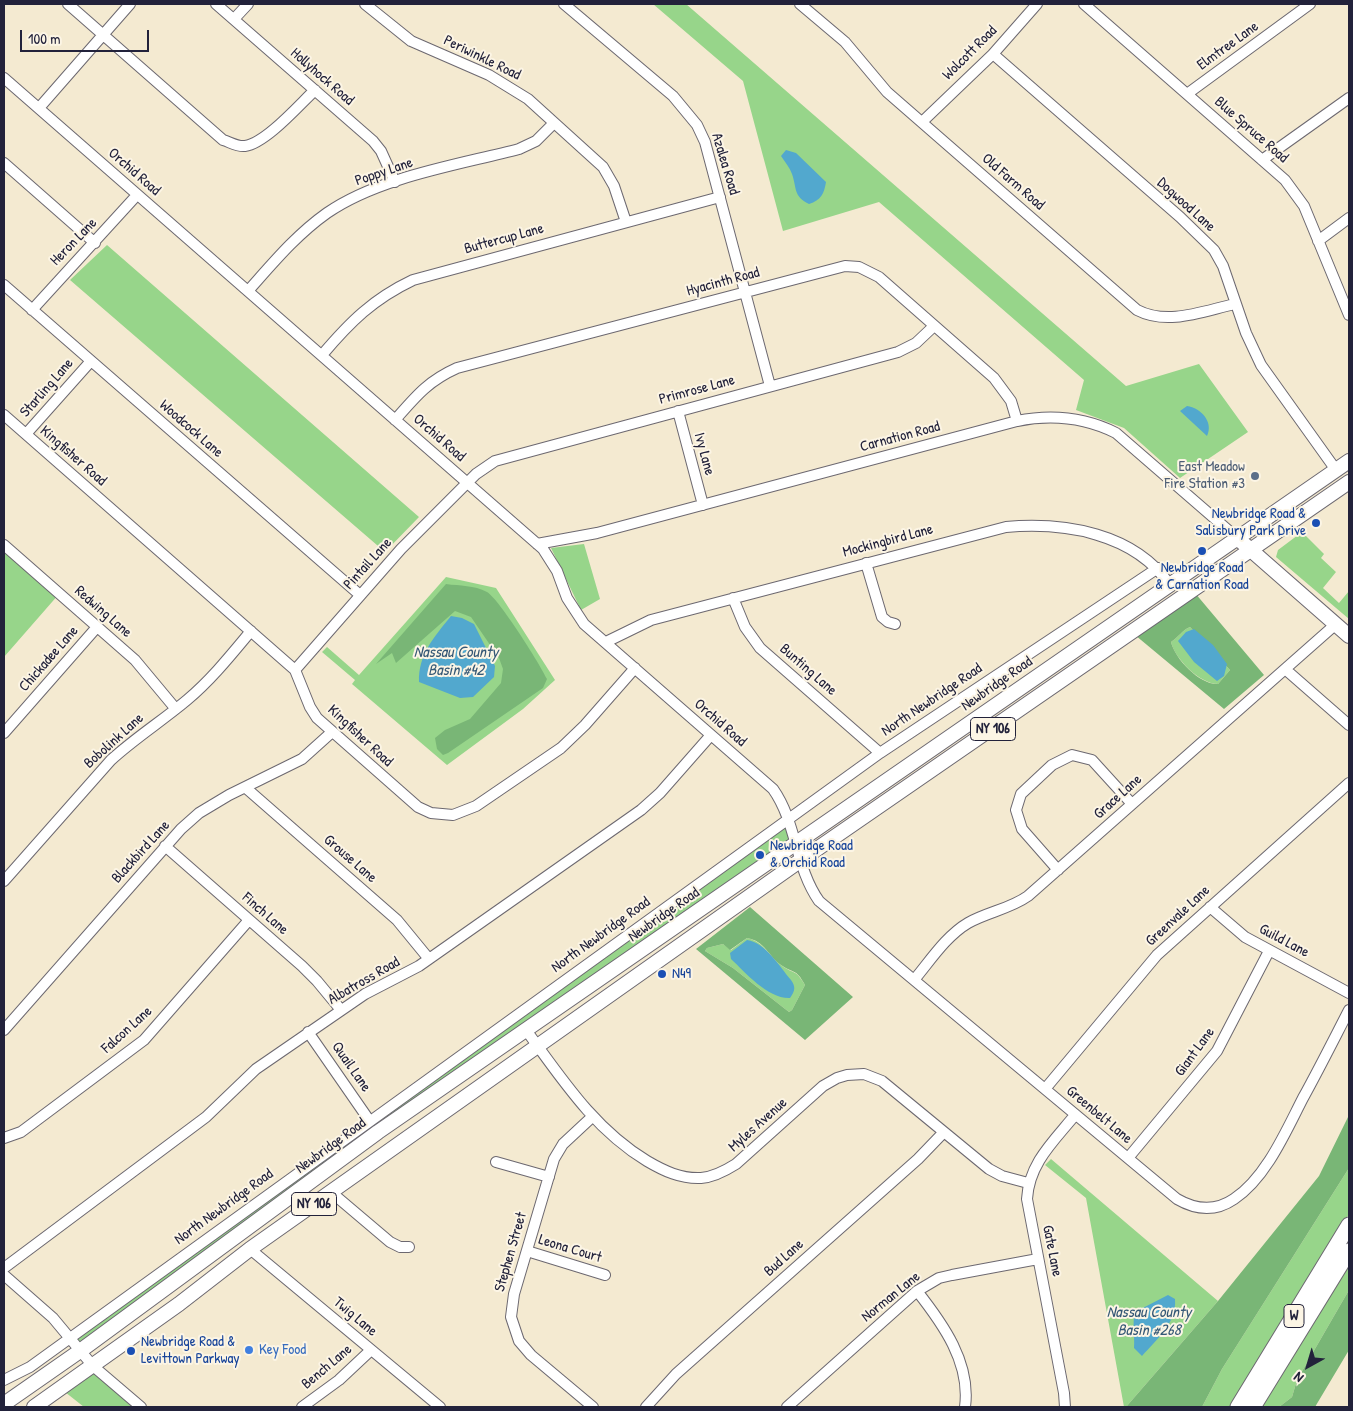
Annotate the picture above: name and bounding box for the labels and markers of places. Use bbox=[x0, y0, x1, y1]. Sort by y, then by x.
place label: East Meadow Fire Station #3 bbox=[1165, 458, 1245, 493]
marker: East Meadow Fire Station #3 bbox=[1249, 470, 1261, 482]
place label: Newbridge Road & Salisbury Park Drive bbox=[1196, 505, 1306, 540]
marker: Newbridge Road & Salisbury Park Drive bbox=[1310, 517, 1322, 529]
marker: Newbridge Road & Carnation Road bbox=[1196, 545, 1208, 557]
place label: Newbridge Road & Carnation Road bbox=[1155, 559, 1249, 594]
place label: Newbridge Road & Orchid Road bbox=[770, 837, 853, 872]
marker: Newbridge Road & Orchid Road bbox=[754, 849, 766, 861]
place label: N49 bbox=[672, 965, 691, 983]
marker: N49 bbox=[656, 968, 668, 980]
place label: Newbridge Road & Levittown Parkway bbox=[141, 1333, 240, 1368]
place label: Key Food bbox=[259, 1341, 306, 1359]
marker: Key Food bbox=[243, 1344, 255, 1356]
marker: Newbridge Road & Levittown Parkway bbox=[125, 1345, 137, 1357]

